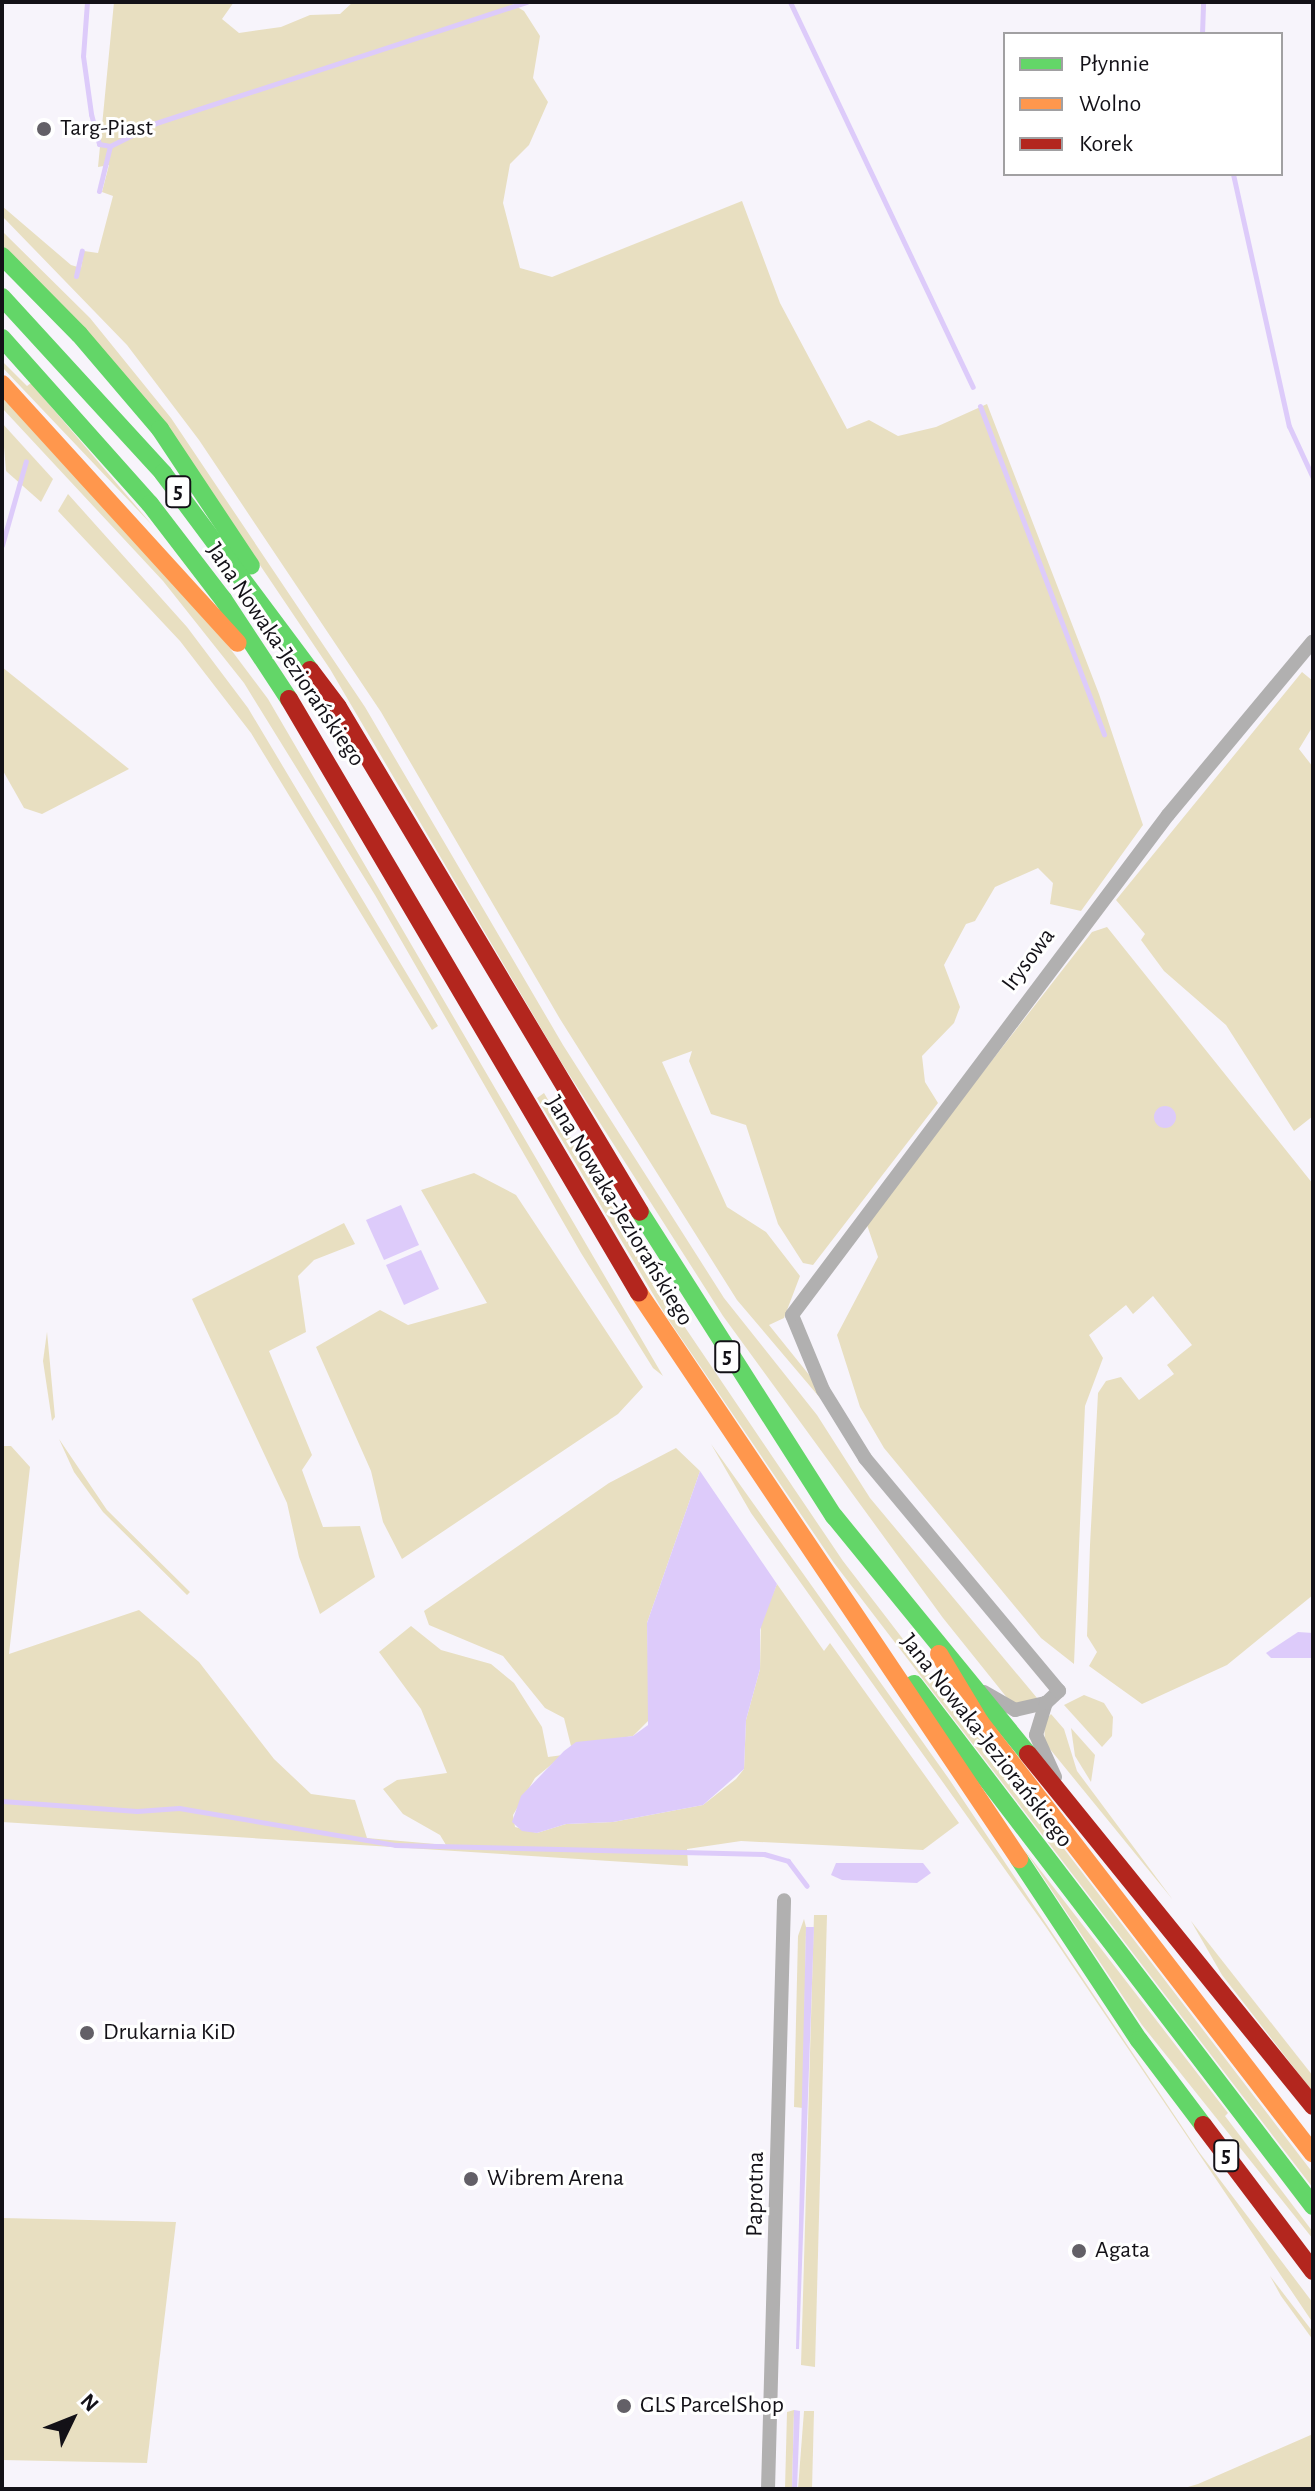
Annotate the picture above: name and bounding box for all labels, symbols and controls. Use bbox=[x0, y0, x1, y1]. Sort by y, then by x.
legend bbox=[1003, 32, 1283, 176]
text: Płynnie bbox=[1079, 52, 1149, 76]
text: Wolno bbox=[1079, 92, 1141, 116]
place label: Targ-Piast bbox=[60, 115, 153, 143]
marker: Targ-Piast bbox=[35, 120, 53, 138]
text: Korek bbox=[1079, 132, 1133, 156]
road number: 5 bbox=[164, 474, 192, 510]
street label: Jana Nowaka-Jeziorańskiego bbox=[199, 538, 371, 772]
street label: Irysowa bbox=[996, 923, 1062, 997]
street label: Jana Nowaka-Jeziorańskiego bbox=[539, 1091, 699, 1331]
road number: 5 bbox=[713, 1339, 741, 1375]
street label: Jana Nowaka-Jeziorańskiego bbox=[894, 1628, 1078, 1854]
place label: Drukarnia KiD bbox=[103, 2019, 235, 2047]
marker: Drukarnia KiD bbox=[78, 2024, 96, 2042]
road number: 5 bbox=[1212, 2138, 1240, 2174]
street label: Paprotna bbox=[741, 2151, 771, 2237]
place label: Wibrem Arena bbox=[487, 2165, 624, 2193]
marker: Wibrem Arena bbox=[462, 2170, 480, 2188]
place label: Agata bbox=[1095, 2237, 1150, 2265]
marker: Agata bbox=[1070, 2242, 1088, 2260]
north arrow bbox=[32, 2379, 112, 2459]
text: N bbox=[76, 2390, 103, 2416]
place label: GLS ParcelShop bbox=[640, 2392, 784, 2420]
marker: GLS ParcelShop bbox=[615, 2397, 633, 2415]

